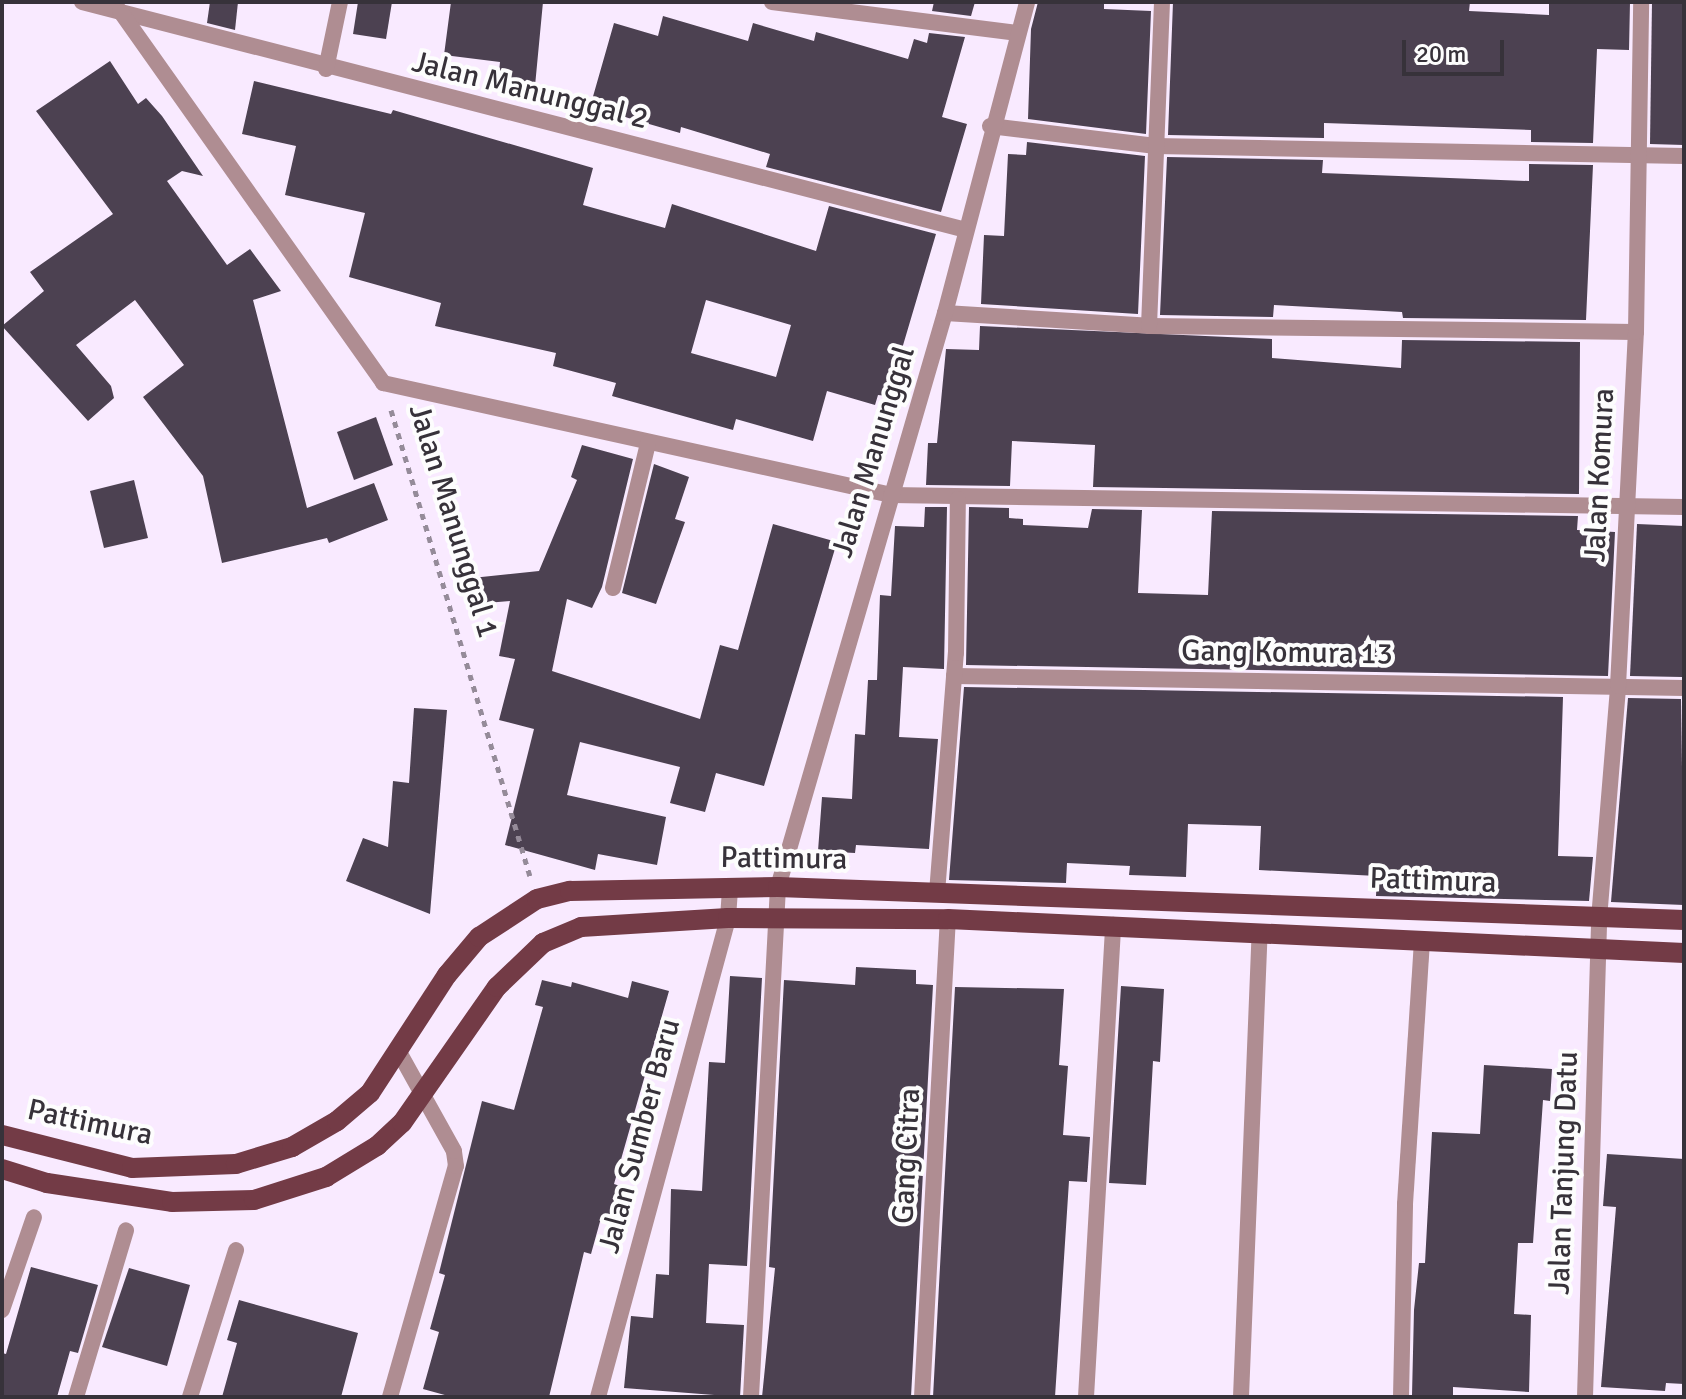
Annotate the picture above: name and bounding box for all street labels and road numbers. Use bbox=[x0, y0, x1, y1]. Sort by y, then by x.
street label: Jalan Manunggal 2 bbox=[408, 44, 652, 138]
street label: Jalan Manunggal bbox=[825, 342, 923, 562]
street label: Jalan Komura bbox=[1577, 387, 1623, 563]
street label: Jalan Manunggal 1 bbox=[400, 400, 506, 642]
street label: Gang Komura 13 bbox=[1181, 633, 1393, 673]
street label: Pattimura bbox=[720, 840, 848, 878]
street label: Pattimura bbox=[1369, 861, 1497, 901]
street label: Jalan Sumber Baru bbox=[591, 1015, 689, 1257]
street label: Jalan Tanjung Datu bbox=[1542, 1051, 1586, 1295]
street label: Gang Citra bbox=[885, 1087, 929, 1225]
street label: Pattimura bbox=[24, 1092, 156, 1154]

